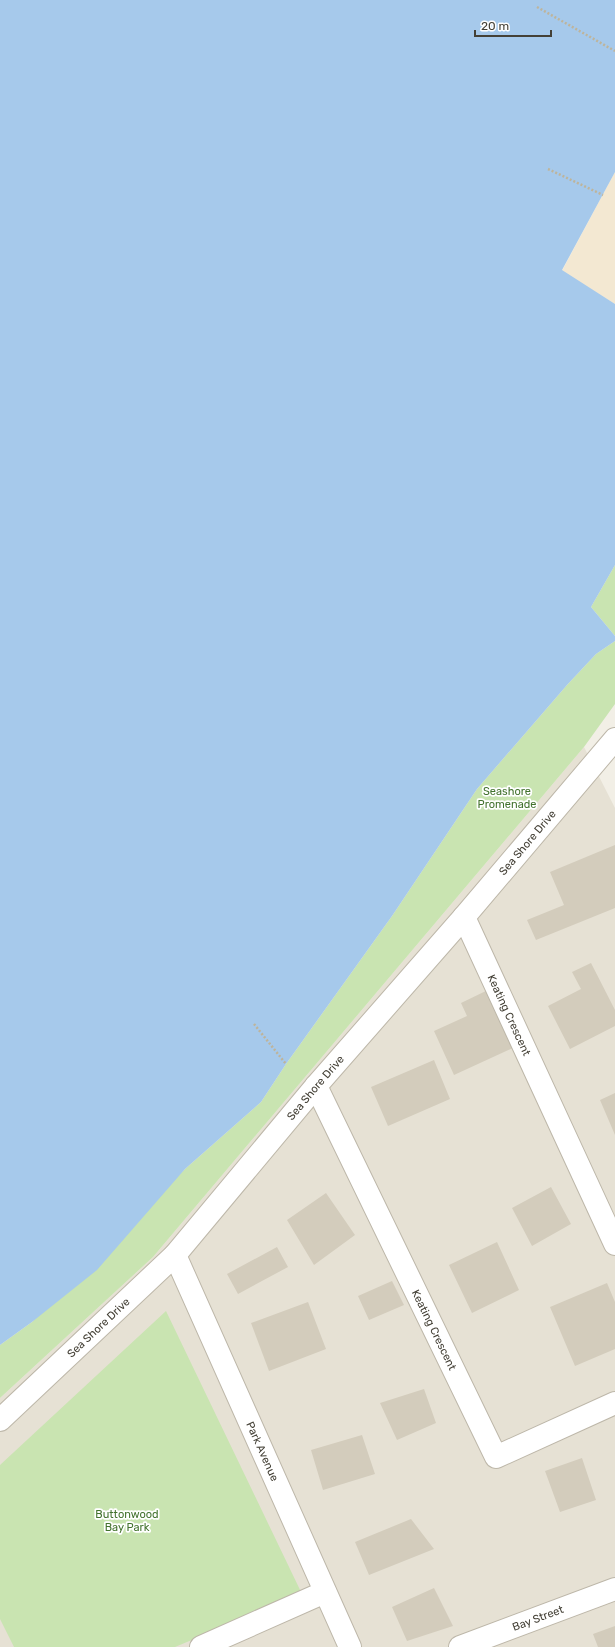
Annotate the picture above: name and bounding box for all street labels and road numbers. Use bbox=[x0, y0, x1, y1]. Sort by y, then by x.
street label: Sea Shore Drive bbox=[496, 808, 559, 878]
street label: Keating Crescent bbox=[485, 973, 533, 1058]
street label: Sea Shore Drive bbox=[284, 1053, 347, 1123]
street label: Keating Crescent bbox=[409, 1288, 459, 1373]
street label: Sea Shore Drive bbox=[65, 1295, 133, 1360]
street label: Park Avenue bbox=[243, 1420, 281, 1483]
street label: Bay Street bbox=[511, 1603, 566, 1634]

